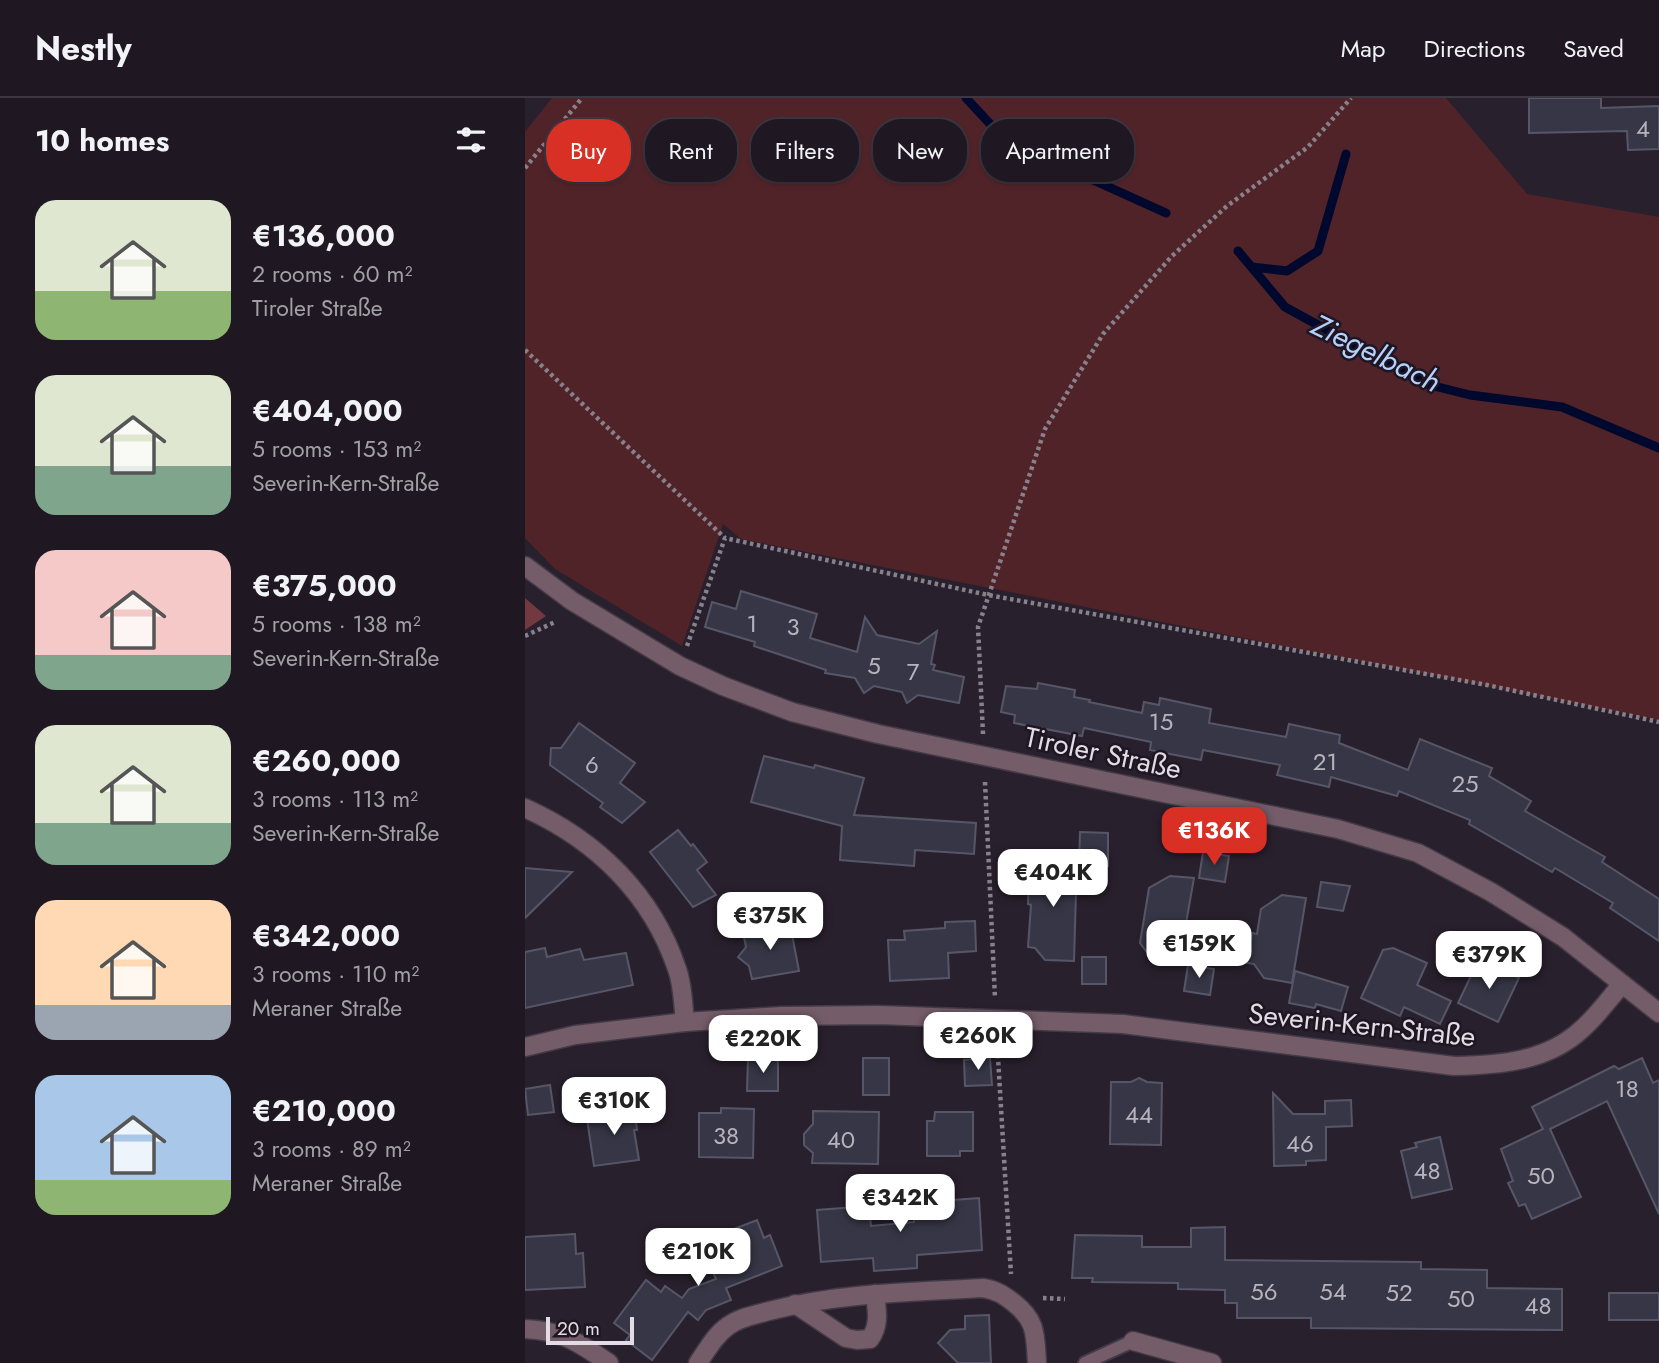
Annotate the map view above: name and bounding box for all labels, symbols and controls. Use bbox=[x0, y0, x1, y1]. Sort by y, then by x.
text: Nestly bbox=[35, 25, 132, 72]
text: Map bbox=[1341, 31, 1386, 66]
text: Directions bbox=[1424, 31, 1525, 66]
text: Saved bbox=[1563, 31, 1624, 66]
house number: 4 bbox=[1636, 111, 1650, 146]
text: 10 homes bbox=[35, 119, 169, 162]
chip: Buy bbox=[546, 119, 631, 182]
chip: Rent bbox=[645, 119, 737, 182]
chip: Filters bbox=[751, 119, 859, 182]
chip: New bbox=[873, 119, 967, 182]
chip: Apartment bbox=[981, 119, 1134, 182]
icon: filters bbox=[452, 121, 490, 159]
text: €136,000 bbox=[252, 214, 395, 257]
icon: home bbox=[91, 228, 175, 312]
text: 2 rooms · 60 m² bbox=[252, 257, 412, 291]
text: Tiroler Straße bbox=[252, 291, 383, 325]
water label: Ziegelbach bbox=[1303, 303, 1448, 403]
text: €404,000 bbox=[252, 389, 403, 432]
icon: home bbox=[91, 403, 175, 487]
text: 5 rooms · 153 m² bbox=[252, 432, 421, 466]
text: Severin-Kern-Straße bbox=[252, 466, 439, 500]
text: €375,000 bbox=[252, 564, 397, 607]
icon: home bbox=[91, 578, 175, 662]
house number: 1 bbox=[747, 606, 757, 641]
text: 5 rooms · 138 m² bbox=[252, 607, 421, 641]
house number: 3 bbox=[786, 609, 800, 644]
text: Severin-Kern-Straße bbox=[252, 641, 439, 675]
house number: 5 bbox=[867, 648, 881, 683]
house number: 7 bbox=[907, 654, 920, 689]
house number: 15 bbox=[1149, 704, 1173, 739]
street label: Tiroler Straße bbox=[1021, 716, 1185, 790]
text: €260,000 bbox=[252, 739, 401, 782]
house number: 21 bbox=[1313, 744, 1337, 779]
house number: 6 bbox=[585, 747, 599, 782]
icon: home bbox=[91, 753, 175, 837]
house number: 25 bbox=[1451, 766, 1479, 801]
text: 3 rooms · 113 m² bbox=[252, 782, 418, 816]
pin: €136K bbox=[1165, 808, 1263, 867]
text: €136K bbox=[1178, 813, 1250, 847]
text: Severin-Kern-Straße bbox=[252, 816, 439, 850]
pin: €404K bbox=[1004, 850, 1102, 909]
text: €404K bbox=[1014, 855, 1092, 889]
pin: €375K bbox=[721, 892, 819, 952]
text: €375K bbox=[733, 898, 807, 932]
text: €342,000 bbox=[252, 914, 400, 957]
pin: €159K bbox=[1150, 920, 1248, 980]
text: €159K bbox=[1162, 926, 1236, 960]
icon: home bbox=[91, 928, 175, 1012]
pin: €379K bbox=[1440, 932, 1538, 991]
text: €379K bbox=[1452, 937, 1526, 971]
text: 3 rooms · 110 m² bbox=[252, 957, 419, 991]
text: Meraner Straße bbox=[252, 991, 402, 1025]
street label: Severin-Kern-Straße bbox=[1246, 993, 1478, 1057]
pin: €260K bbox=[929, 1012, 1027, 1072]
pin: €220K bbox=[714, 1016, 812, 1075]
text: €260K bbox=[940, 1018, 1016, 1052]
text: €220K bbox=[725, 1021, 801, 1055]
house number: 18 bbox=[1615, 1071, 1639, 1106]
pin: €310K bbox=[565, 1077, 663, 1137]
text: €310K bbox=[578, 1083, 650, 1117]
text: €210,000 bbox=[252, 1089, 396, 1132]
house number: 44 bbox=[1125, 1097, 1153, 1132]
icon: home bbox=[91, 1103, 175, 1187]
house number: 38 bbox=[713, 1118, 739, 1153]
house number: 40 bbox=[827, 1122, 855, 1157]
house number: 46 bbox=[1286, 1126, 1314, 1161]
text: 3 rooms · 89 m² bbox=[252, 1132, 411, 1166]
house number: 48 bbox=[1413, 1153, 1441, 1188]
house number: 50 bbox=[1527, 1158, 1555, 1193]
text: Meraner Straße bbox=[252, 1166, 402, 1200]
pin: €342K bbox=[851, 1174, 949, 1234]
text: €342K bbox=[862, 1180, 938, 1214]
pin: €210K bbox=[649, 1228, 747, 1288]
text: €210K bbox=[661, 1234, 735, 1268]
house number: 56 bbox=[1250, 1274, 1278, 1309]
house number: 54 bbox=[1319, 1274, 1347, 1309]
house number: 52 bbox=[1385, 1275, 1413, 1310]
house number: 50 bbox=[1447, 1281, 1475, 1316]
house number: 48 bbox=[1524, 1288, 1552, 1323]
scale bar bbox=[546, 1314, 633, 1346]
text: 20 m bbox=[557, 1315, 600, 1342]

